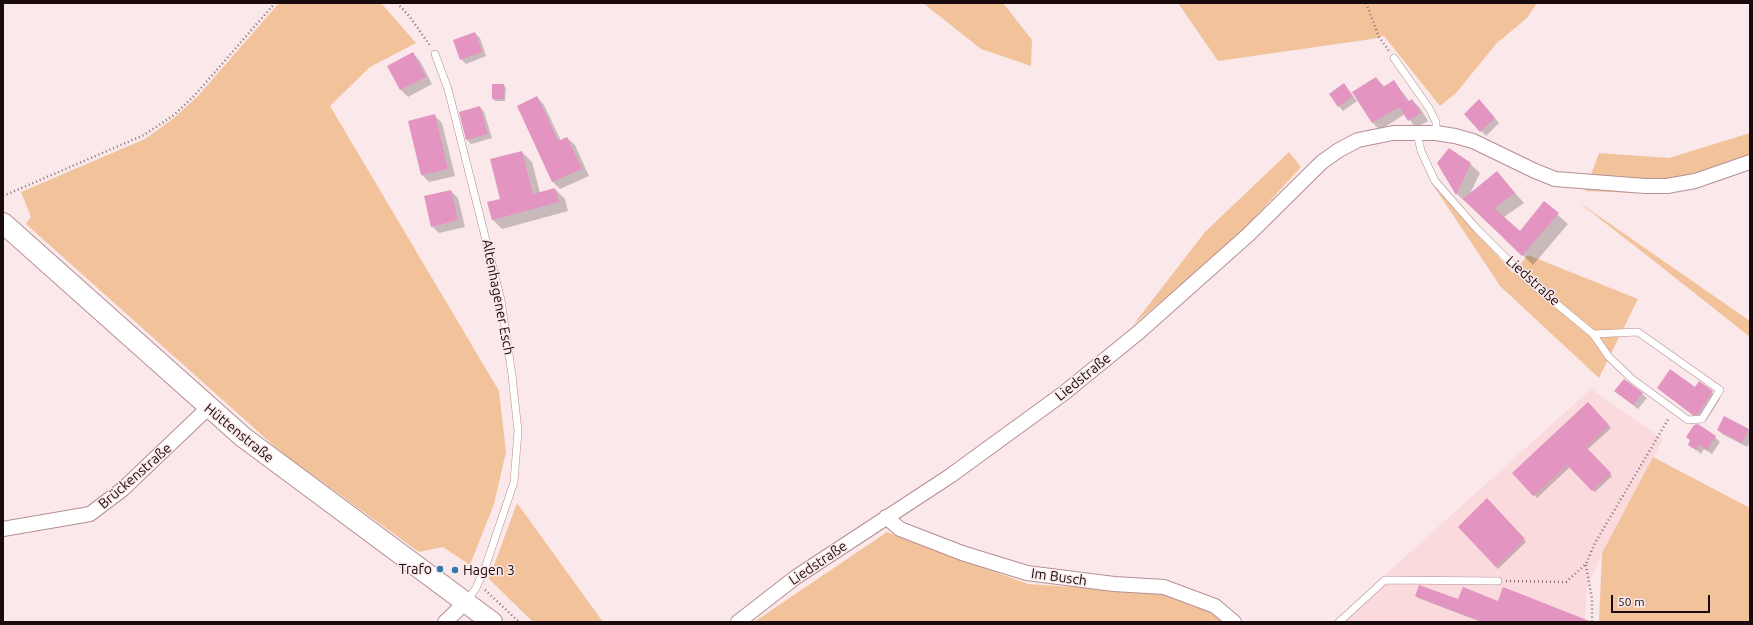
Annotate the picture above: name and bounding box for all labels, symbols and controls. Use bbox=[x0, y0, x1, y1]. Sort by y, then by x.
street label: Altenhagener Esch bbox=[479, 238, 517, 356]
street label: Liedstraße bbox=[1503, 252, 1563, 310]
street label: Liedstraße bbox=[1052, 349, 1114, 405]
street label: Hüttenstraße bbox=[201, 400, 277, 466]
street label: Brückenstraße bbox=[95, 440, 175, 512]
street label: Liedstraße bbox=[786, 537, 850, 589]
place label: Trafo bbox=[399, 561, 432, 577]
place label: Hagen 3 bbox=[463, 562, 515, 578]
marker: Trafo bbox=[435, 564, 445, 574]
marker: Hagen 3 bbox=[450, 565, 460, 575]
street label: Im Busch bbox=[1030, 565, 1088, 589]
scale bar bbox=[1613, 587, 1712, 613]
text: 50 m bbox=[1618, 595, 1645, 608]

